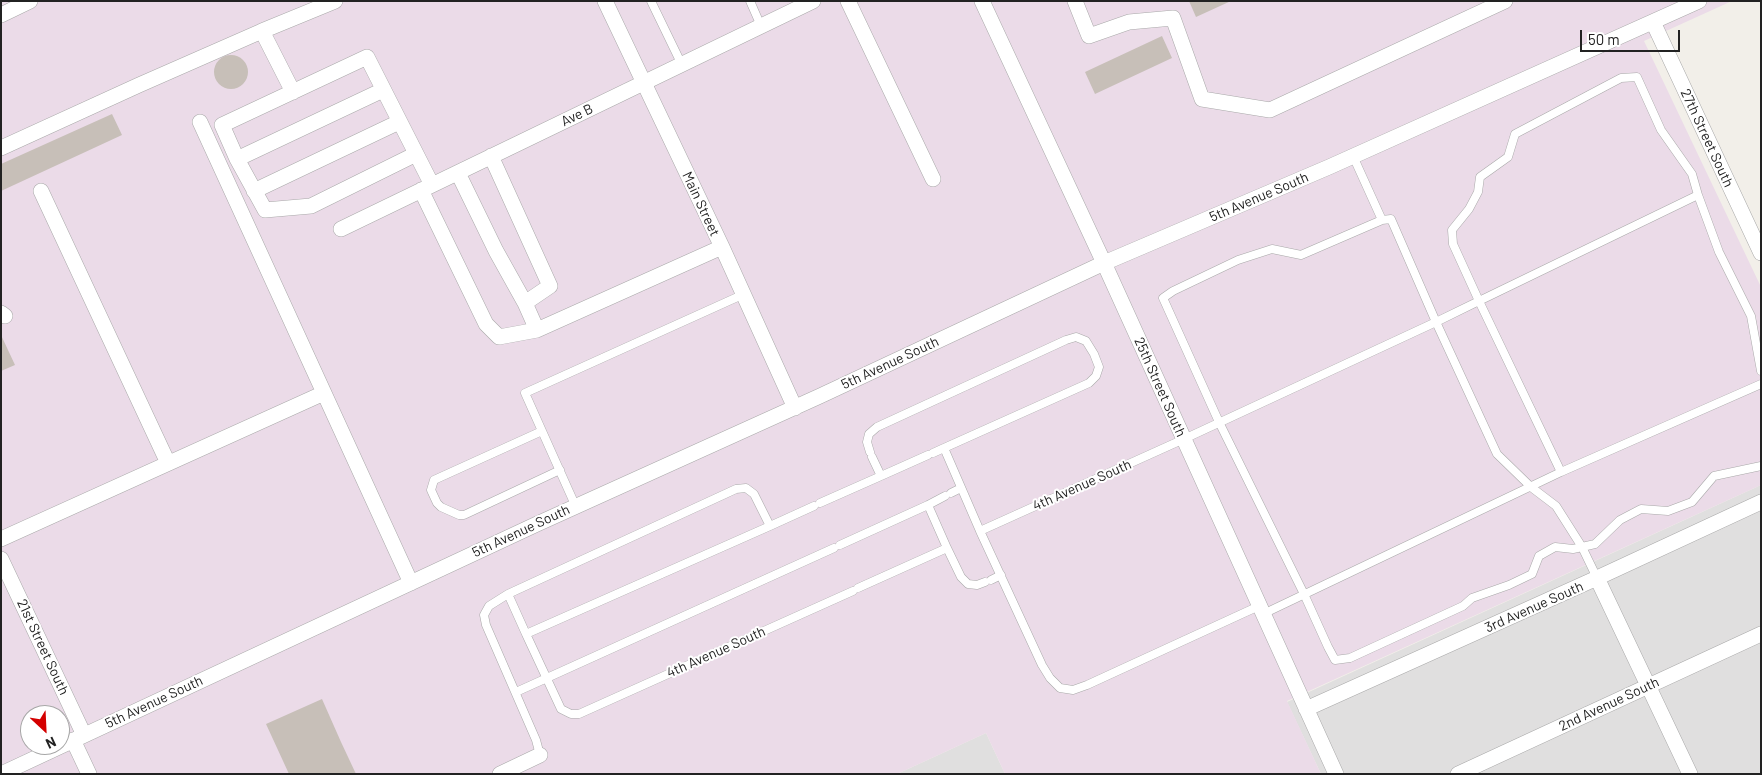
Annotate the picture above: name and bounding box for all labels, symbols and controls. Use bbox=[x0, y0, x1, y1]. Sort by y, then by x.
scale bar bbox=[1582, 20, 1682, 52]
text: 50 m bbox=[1588, 30, 1620, 48]
street label: 27th Street South bbox=[1677, 86, 1737, 190]
street label: Ave B bbox=[558, 100, 596, 130]
street label: Main Street bbox=[679, 169, 723, 239]
street label: 5th Avenue South bbox=[1207, 169, 1311, 225]
street label: 5th Avenue South bbox=[838, 333, 942, 393]
street label: 25th Street South bbox=[1131, 335, 1189, 439]
street label: 4th Avenue South bbox=[1030, 456, 1134, 514]
street label: 5th Avenue South bbox=[469, 501, 573, 561]
street label: 3rd Avenue South bbox=[1482, 578, 1586, 636]
street label: 21st Street South bbox=[13, 596, 73, 698]
street label: 4th Avenue South bbox=[664, 623, 768, 681]
street label: 5th Avenue South bbox=[102, 672, 206, 732]
street label: 2nd Avenue South bbox=[1556, 673, 1662, 735]
north arrow bbox=[20, 705, 70, 755]
text: N bbox=[43, 733, 59, 753]

